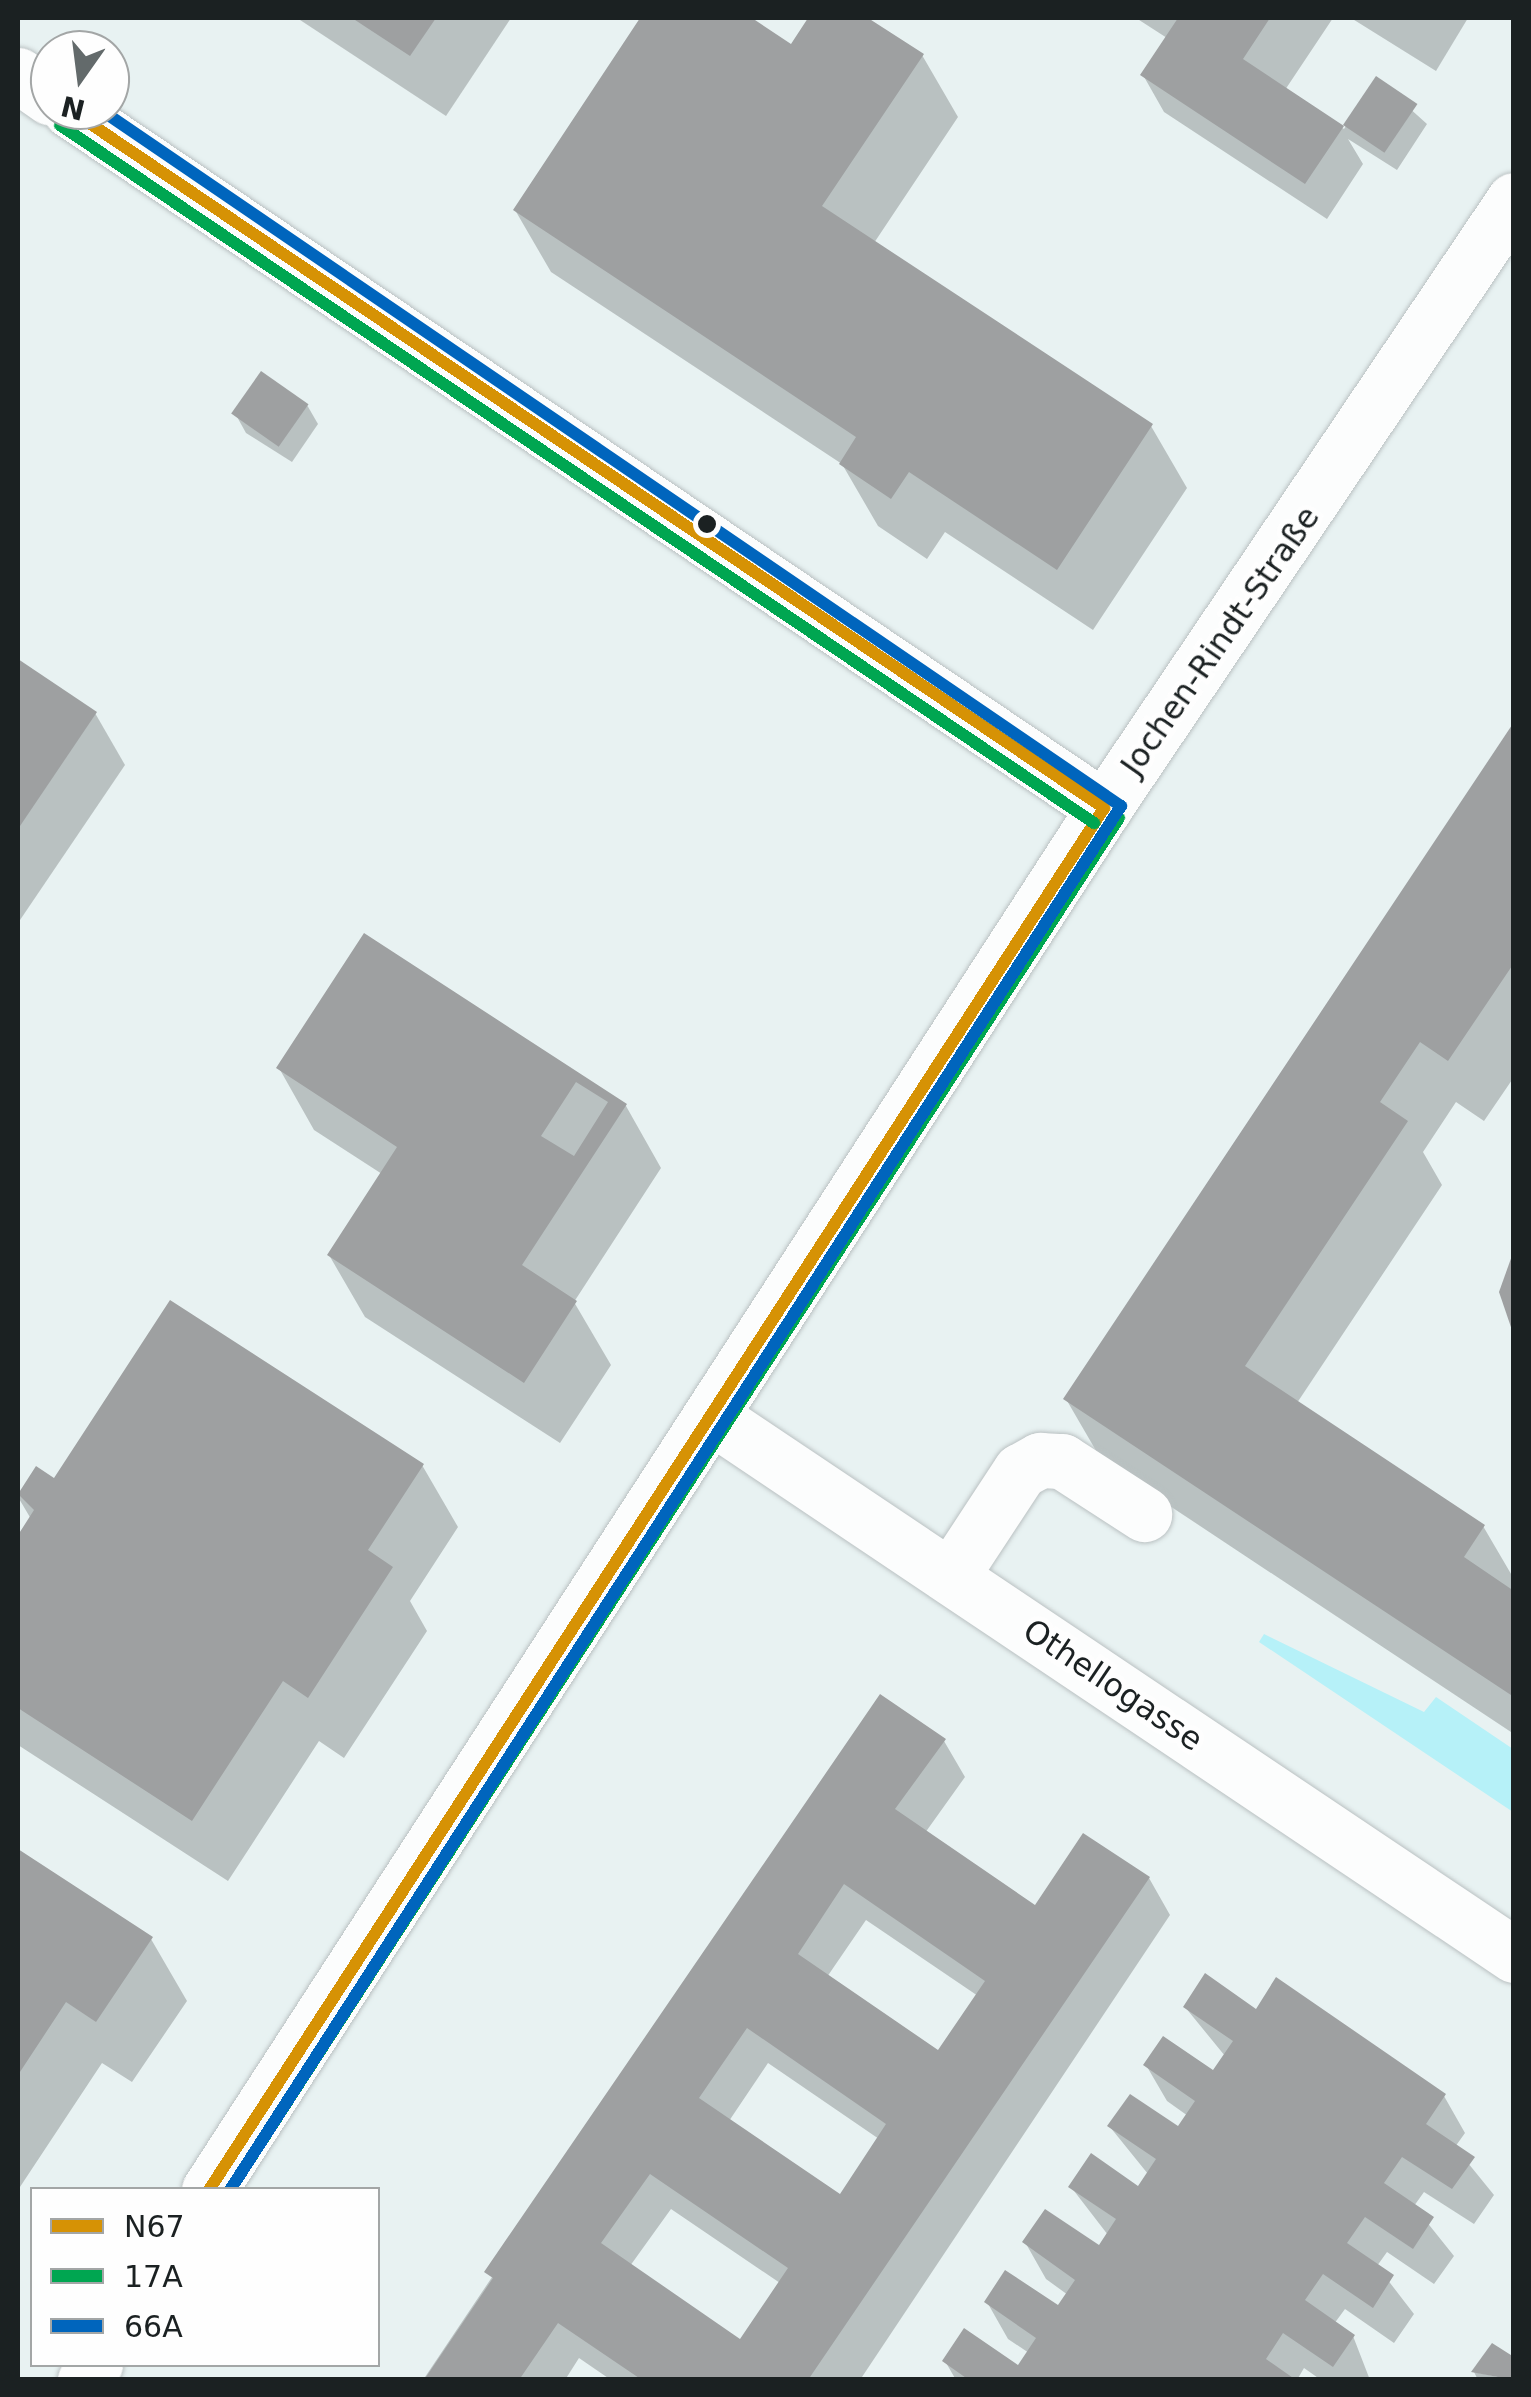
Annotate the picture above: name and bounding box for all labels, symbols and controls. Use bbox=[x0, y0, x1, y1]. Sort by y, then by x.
north arrow bbox=[30, 30, 130, 130]
text: N bbox=[58, 89, 88, 126]
street label: Jochen-Rindt-Straße bbox=[1113, 499, 1327, 783]
unlabelled marker bbox=[697, 514, 717, 534]
street label: Othellogasse bbox=[1016, 1611, 1210, 1759]
legend bbox=[30, 2187, 380, 2367]
text: N67 bbox=[124, 2209, 185, 2244]
text: 17A bbox=[124, 2259, 183, 2294]
text: 66A bbox=[124, 2309, 183, 2344]

